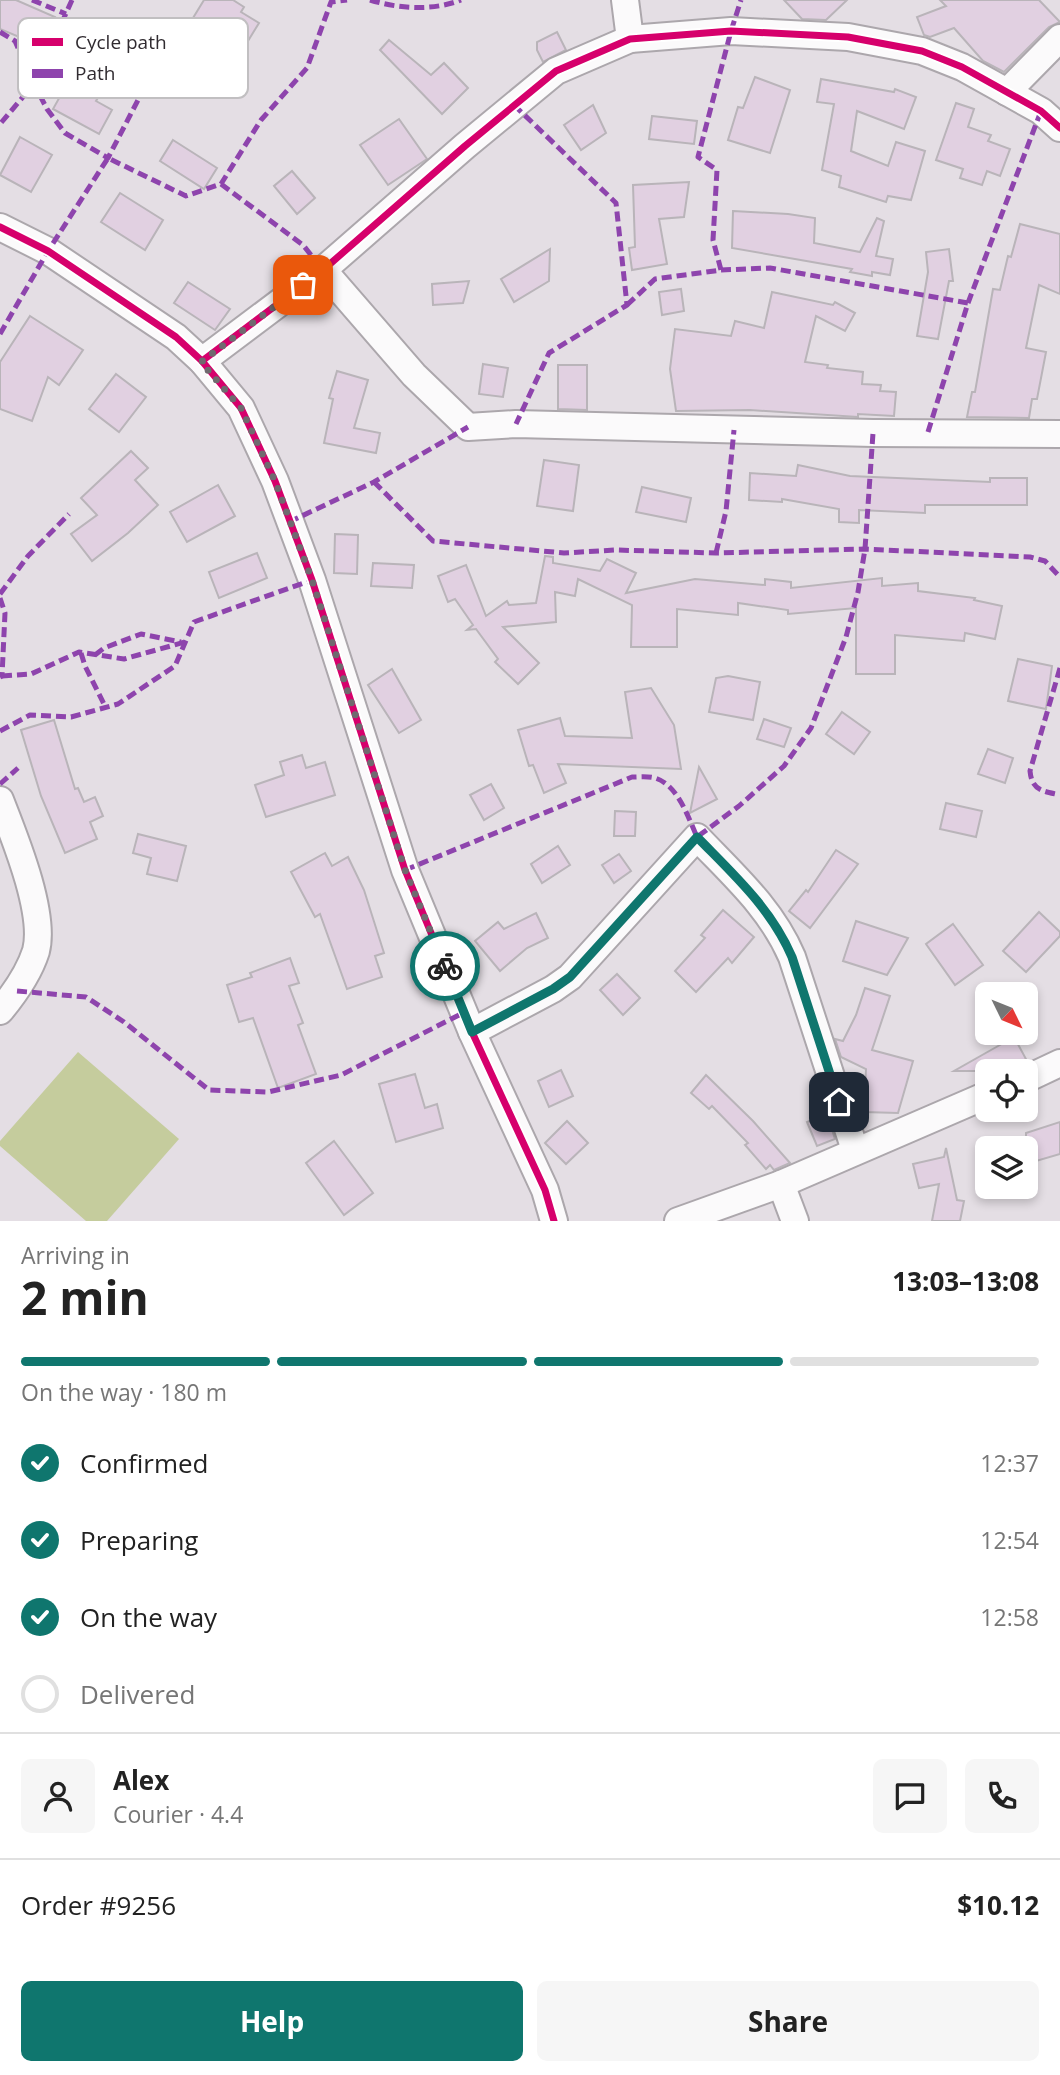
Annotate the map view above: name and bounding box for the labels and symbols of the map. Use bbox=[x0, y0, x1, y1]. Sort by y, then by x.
legend bbox=[18, 18, 248, 98]
text: Cycle path bbox=[75, 29, 167, 55]
text: Path bbox=[75, 60, 115, 86]
pin bbox=[273, 255, 333, 315]
courier bbox=[410, 931, 480, 1001]
north arrow bbox=[975, 982, 1038, 1045]
pin bbox=[809, 1072, 869, 1132]

